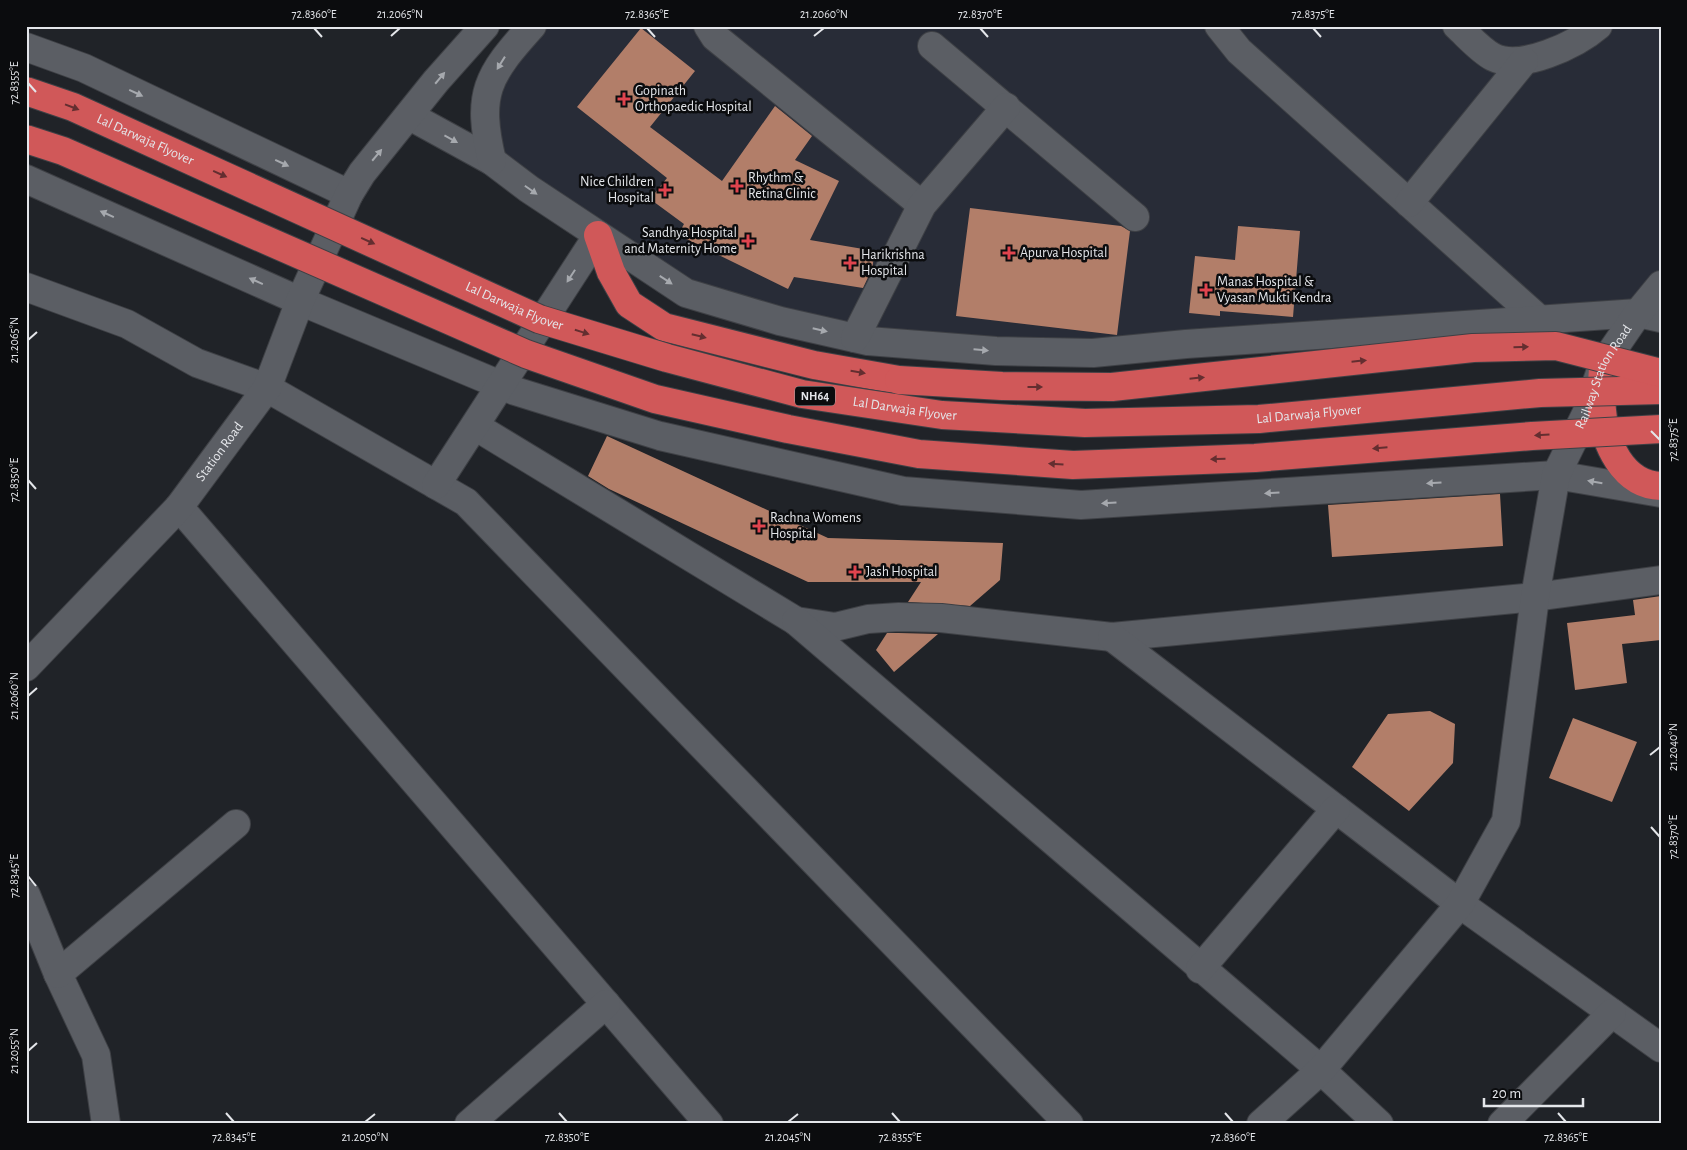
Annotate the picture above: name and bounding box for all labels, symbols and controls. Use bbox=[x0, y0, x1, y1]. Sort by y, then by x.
text: 72.8360°E bbox=[291, 8, 337, 20]
text: 21.2065°N bbox=[377, 8, 423, 20]
text: 72.8365°E bbox=[625, 8, 669, 20]
text: 21.2060°N bbox=[800, 8, 848, 20]
text: 72.8370°E bbox=[958, 8, 1002, 20]
text: 72.8375°E bbox=[1291, 8, 1335, 20]
one-way arrow bbox=[496, 57, 505, 70]
text: 72.8355°E bbox=[8, 61, 20, 105]
one-way arrow bbox=[434, 71, 445, 84]
place label: Gopinath Orthopaedic Hospital bbox=[635, 84, 752, 114]
one-way arrow bbox=[129, 89, 143, 97]
marker: Gopinath Orthopaedic Hospital bbox=[617, 92, 631, 106]
one-way arrow bbox=[65, 103, 80, 111]
street label: Lal Darwaja Flyover bbox=[95, 112, 196, 168]
one-way arrow bbox=[444, 134, 458, 143]
one-way arrow bbox=[371, 149, 383, 161]
one-way arrow bbox=[275, 159, 290, 167]
one-way arrow bbox=[213, 170, 227, 178]
place label: Rhythm & Retina Clinic bbox=[748, 171, 816, 201]
place label: Nice Children Hospital bbox=[580, 175, 654, 205]
marker: Rhythm & Retina Clinic bbox=[730, 179, 744, 193]
marker: Nice Children Hospital bbox=[658, 183, 672, 197]
one-way arrow bbox=[524, 185, 538, 195]
one-way arrow bbox=[100, 210, 114, 218]
place label: Sandhya Hospital and Maternity Home bbox=[624, 226, 737, 256]
marker: Sandhya Hospital and Maternity Home bbox=[741, 234, 755, 248]
one-way arrow bbox=[361, 238, 375, 246]
marker: Apurva Hospital bbox=[1002, 246, 1016, 260]
place label: Apurva Hospital bbox=[1020, 246, 1107, 260]
place label: Harikrishna Hospital bbox=[861, 248, 925, 278]
marker: Harikrishna Hospital bbox=[843, 256, 857, 270]
one-way arrow bbox=[567, 270, 576, 283]
one-way arrow bbox=[660, 275, 673, 285]
place label: Manas Hospital & Vyasan Mukti Kendra bbox=[1217, 275, 1332, 305]
one-way arrow bbox=[249, 276, 263, 284]
street label: Lal Darwaja Flyover bbox=[463, 279, 565, 333]
marker: Manas Hospital & Vyasan Mukti Kendra bbox=[1199, 283, 1213, 297]
text: 21.2065°N bbox=[8, 317, 20, 363]
street label: Railway Station Road bbox=[1573, 323, 1635, 431]
one-way arrow bbox=[812, 326, 827, 334]
one-way arrow bbox=[575, 328, 590, 336]
one-way arrow bbox=[692, 332, 707, 340]
one-way arrow bbox=[1513, 343, 1529, 351]
one-way arrow bbox=[973, 346, 989, 354]
one-way arrow bbox=[1351, 357, 1367, 365]
one-way arrow bbox=[850, 369, 866, 377]
one-way arrow bbox=[1190, 374, 1206, 382]
one-way arrow bbox=[1028, 383, 1044, 391]
road number: NH64 bbox=[795, 386, 835, 406]
street label: Lal Darwaja Flyover bbox=[852, 395, 958, 423]
street label: Lal Darwaja Flyover bbox=[1256, 403, 1362, 426]
text: 72.8375°E bbox=[1667, 418, 1679, 462]
street label: Station Road bbox=[193, 420, 246, 484]
one-way arrow bbox=[1534, 432, 1550, 440]
one-way arrow bbox=[1372, 444, 1388, 452]
one-way arrow bbox=[1210, 456, 1226, 464]
text: 72.8350°E bbox=[8, 458, 20, 502]
one-way arrow bbox=[1047, 459, 1063, 467]
one-way arrow bbox=[1587, 477, 1603, 485]
one-way arrow bbox=[1425, 479, 1441, 487]
one-way arrow bbox=[1263, 489, 1279, 497]
one-way arrow bbox=[1101, 500, 1117, 508]
place label: Rachna Womens Hospital bbox=[770, 511, 861, 541]
marker: Rachna Womens Hospital bbox=[752, 519, 766, 533]
marker: Jash Hospital bbox=[848, 565, 862, 579]
place label: Jash Hospital bbox=[866, 565, 938, 579]
text: 21.2060°N bbox=[8, 672, 20, 720]
text: 21.2040°N bbox=[1667, 723, 1679, 771]
text: 72.8370°E bbox=[1667, 815, 1679, 859]
text: 72.8345°E bbox=[8, 854, 20, 898]
text: 21.2055°N bbox=[8, 1028, 20, 1074]
scale bar bbox=[1484, 1075, 1583, 1107]
text: 20 m bbox=[1492, 1086, 1521, 1101]
text: 72.8345°E bbox=[212, 1131, 256, 1143]
text: 21.2050°N bbox=[341, 1131, 389, 1143]
text: 72.8350°E bbox=[545, 1131, 589, 1143]
text: 21.2045°N bbox=[765, 1131, 811, 1143]
text: 72.8355°E bbox=[878, 1131, 922, 1143]
text: 72.8360°E bbox=[1210, 1131, 1256, 1143]
text: 72.8365°E bbox=[1544, 1131, 1588, 1143]

